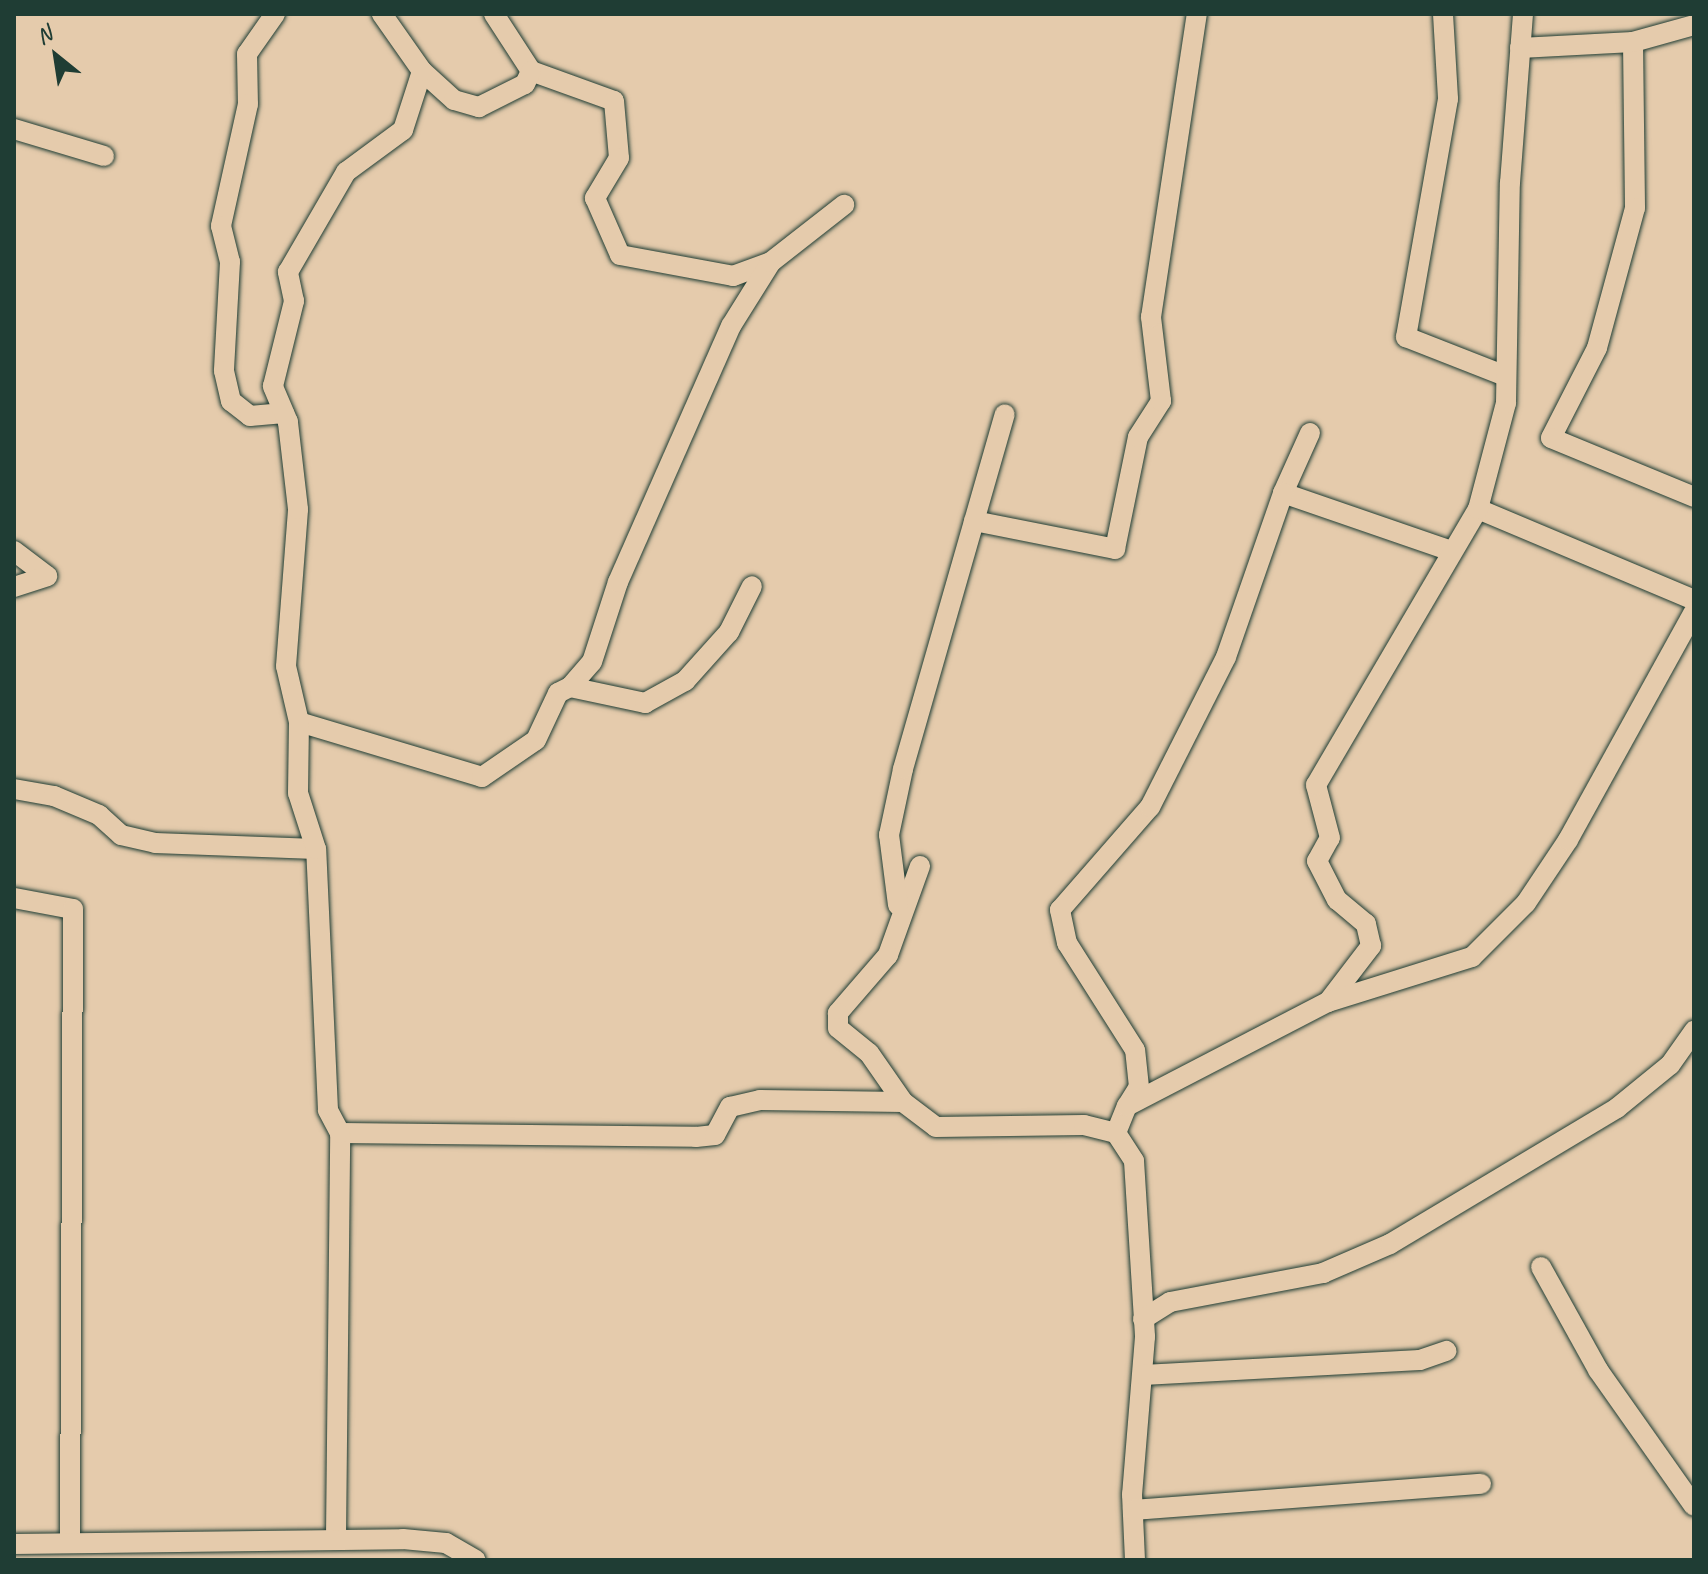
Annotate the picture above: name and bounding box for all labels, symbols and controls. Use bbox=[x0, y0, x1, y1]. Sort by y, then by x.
north arrow bbox=[16, 16, 96, 96]
text: N bbox=[31, 20, 57, 51]

